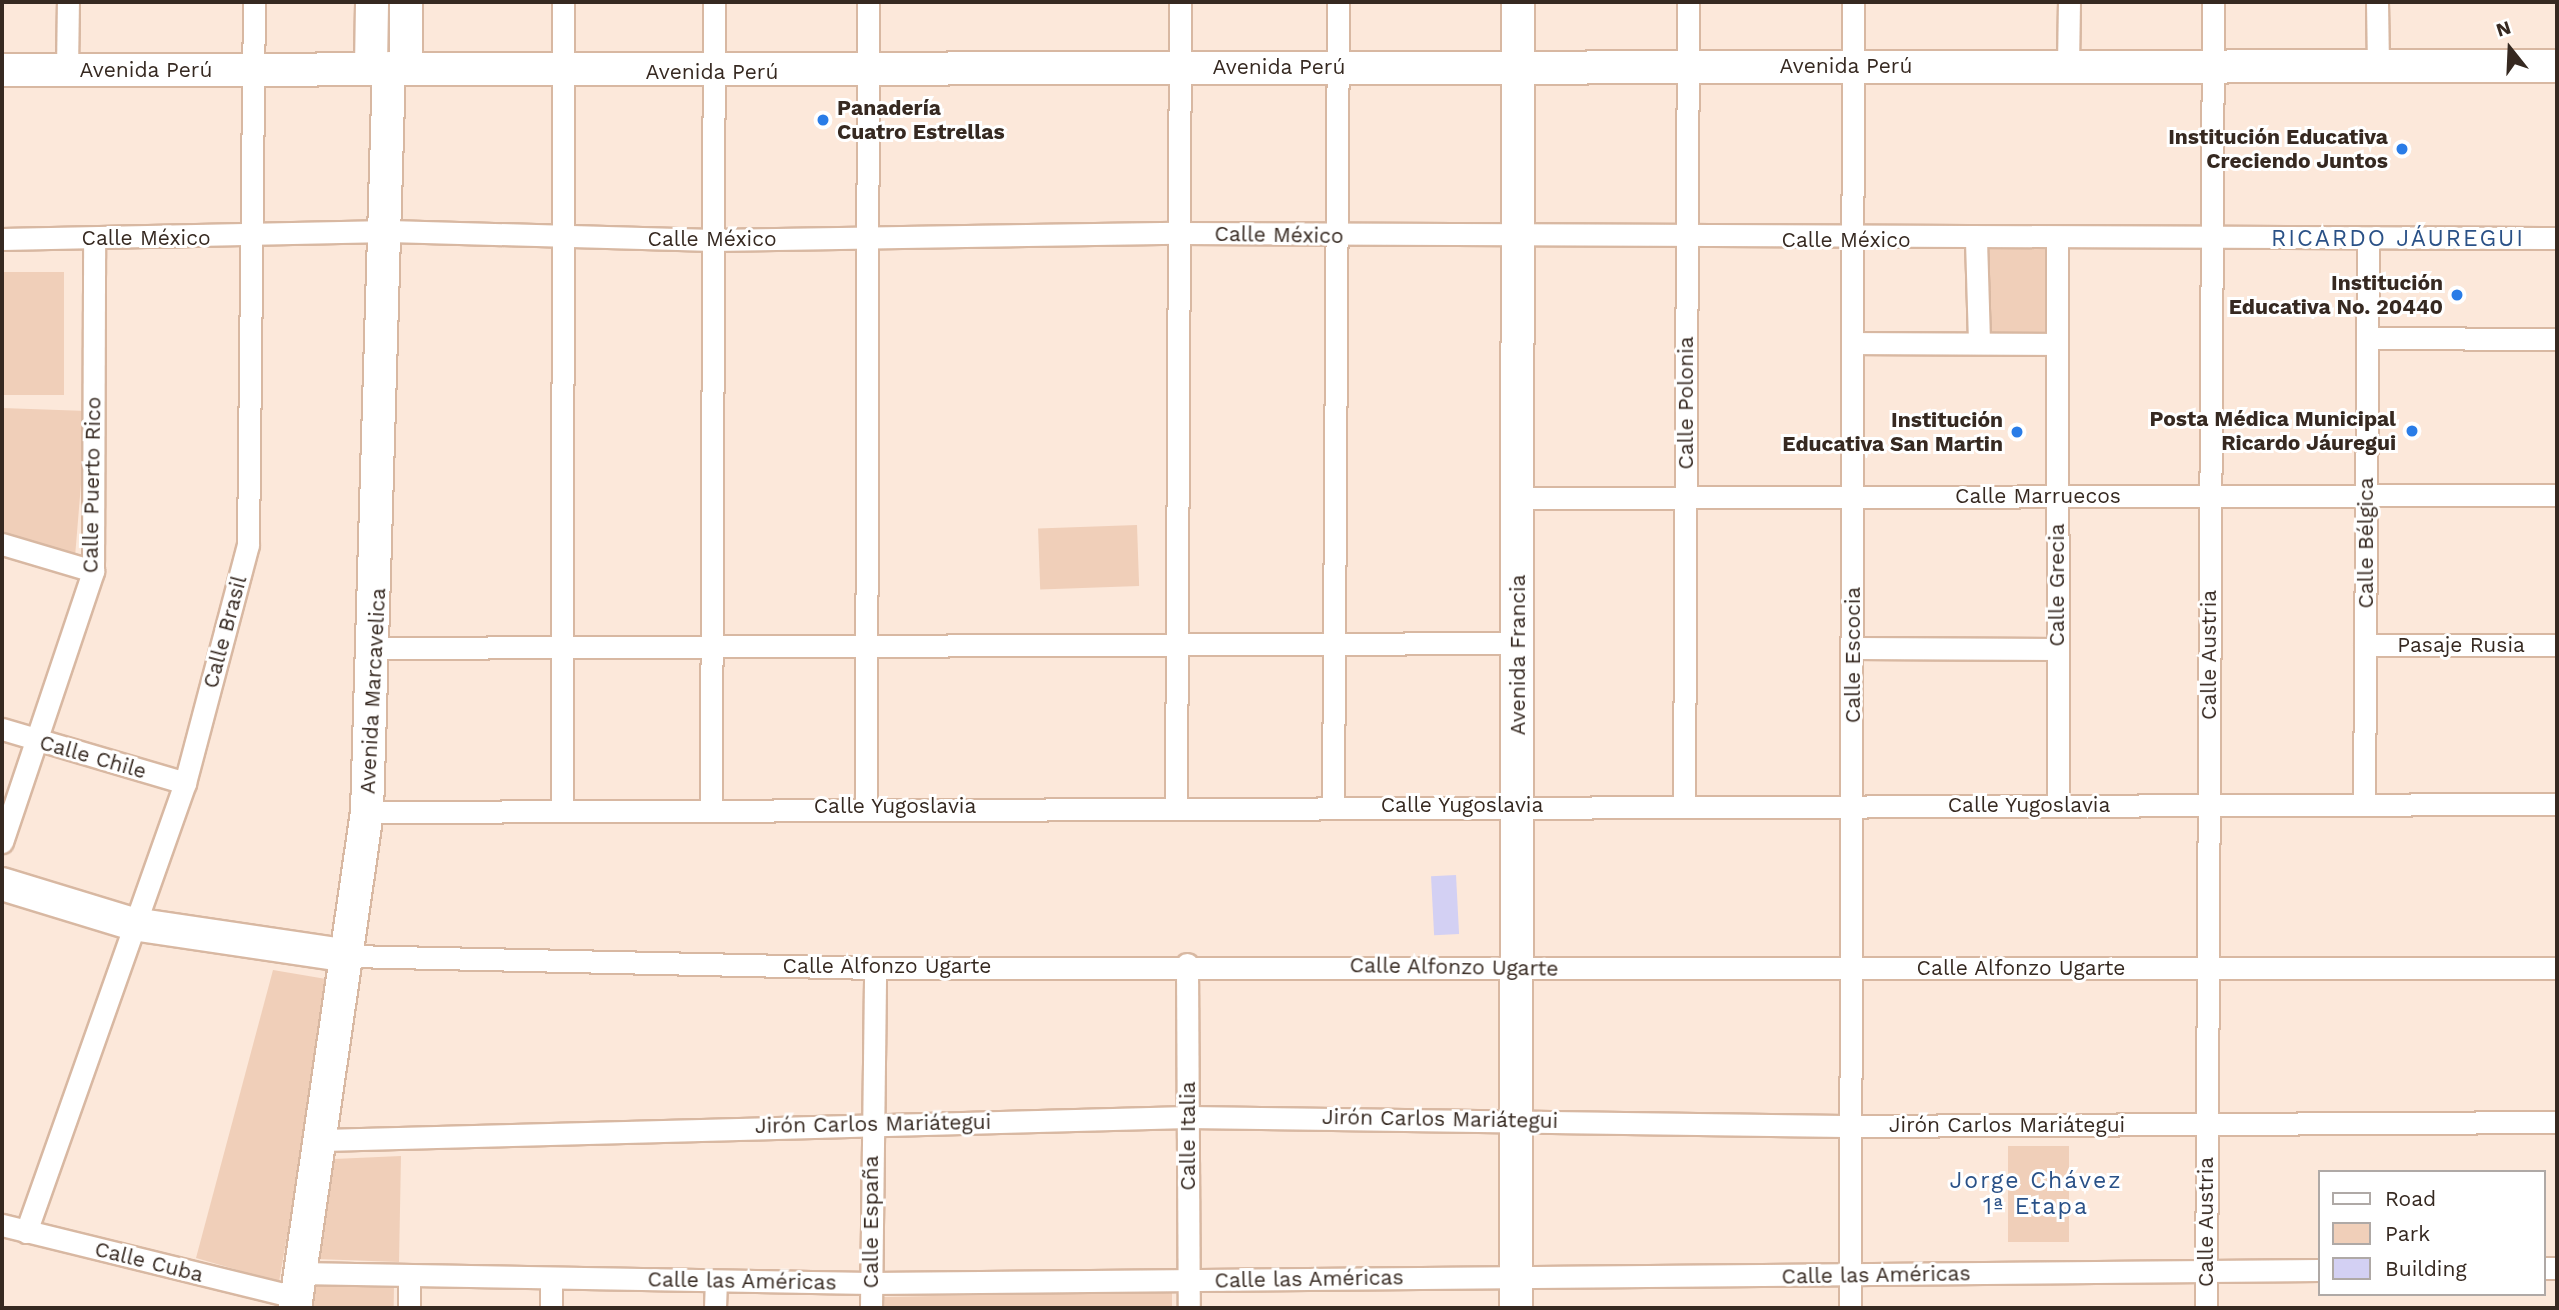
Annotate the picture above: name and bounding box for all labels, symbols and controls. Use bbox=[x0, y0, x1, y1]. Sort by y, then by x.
north arrow bbox=[2475, 14, 2545, 84]
text: N bbox=[2493, 15, 2514, 42]
street label: Avenida Perú bbox=[1779, 53, 1913, 79]
street label: Avenida Perú bbox=[1212, 54, 1346, 80]
street label: Avenida Perú bbox=[79, 57, 213, 83]
street label: Avenida Perú bbox=[645, 59, 779, 85]
place label: Panadería Cuatro Estrellas bbox=[837, 95, 1005, 145]
marker: Panadería Cuatro Estrellas bbox=[815, 112, 831, 128]
place label: Institución Educativa Creciendo Juntos bbox=[2168, 124, 2388, 174]
marker: Institución Educativa Creciendo Juntos bbox=[2394, 141, 2410, 157]
street label: Calle México bbox=[1214, 221, 1344, 249]
street label: Calle México bbox=[81, 225, 211, 251]
district label: RICARDO JÁUREGUI bbox=[2273, 225, 2523, 253]
street label: Calle México bbox=[647, 226, 777, 252]
street label: Calle México bbox=[1781, 227, 1911, 253]
place label: Institución Educativa No. 20440 bbox=[2229, 270, 2443, 320]
marker: Institución Educativa No. 20440 bbox=[2449, 287, 2465, 303]
street label: Calle Polonia bbox=[1673, 336, 1699, 470]
street label: Calle Puerto Rico bbox=[78, 396, 106, 574]
place label: Posta Médica Municipal Ricardo Jáuregui bbox=[2149, 406, 2396, 456]
place label: Institución Educativa San Martin bbox=[1782, 407, 2003, 457]
marker: Posta Médica Municipal Ricardo Jáuregui bbox=[2402, 421, 2422, 441]
marker: Institución Educativa San Martin bbox=[2009, 424, 2025, 440]
street label: Calle Bélgica bbox=[2353, 477, 2379, 609]
street label: Calle Marruecos bbox=[1955, 483, 2121, 509]
street label: Calle Grecia bbox=[2044, 523, 2070, 647]
street label: Calle Brasil bbox=[198, 573, 252, 691]
street label: Avenida Francia bbox=[1505, 574, 1531, 736]
street label: Avenida Marcavelica bbox=[355, 587, 391, 795]
street label: Calle Escocia bbox=[1840, 587, 1866, 723]
street label: Calle Austria bbox=[2196, 590, 2222, 720]
street label: Pasaje Rusia bbox=[2397, 632, 2525, 658]
street label: Calle Chile bbox=[37, 730, 149, 784]
street label: Calle Yugoslavia bbox=[1380, 792, 1544, 818]
street label: Calle Yugoslavia bbox=[1947, 792, 2111, 818]
street label: Calle Yugoslavia bbox=[813, 793, 977, 819]
street label: Calle Alfonzo Ugarte bbox=[782, 953, 992, 979]
street label: Calle Alfonzo Ugarte bbox=[1349, 953, 1559, 981]
street label: Calle Alfonzo Ugarte bbox=[1916, 955, 2126, 981]
street label: Calle Italia bbox=[1175, 1081, 1201, 1191]
street label: Jirón Carlos Mariátegui bbox=[1322, 1104, 1558, 1134]
street label: Jirón Carlos Mariátegui bbox=[755, 1109, 991, 1139]
street label: Jirón Carlos Mariátegui bbox=[1889, 1112, 2125, 1138]
street label: Calle España bbox=[858, 1156, 884, 1288]
street label: Calle Austria bbox=[2193, 1157, 2219, 1287]
district label: Jorge Chávez 1ª Etapa bbox=[1951, 1167, 2121, 1221]
legend bbox=[2318, 1170, 2545, 1296]
text: Road bbox=[2385, 1186, 2436, 1211]
text: Park bbox=[2385, 1221, 2430, 1246]
street label: Calle Cuba bbox=[92, 1236, 206, 1288]
text: Building bbox=[2385, 1256, 2467, 1281]
street label: Calle las Américas bbox=[1781, 1261, 1971, 1289]
street label: Calle las Américas bbox=[1214, 1265, 1404, 1293]
street label: Calle las Américas bbox=[647, 1267, 837, 1295]

